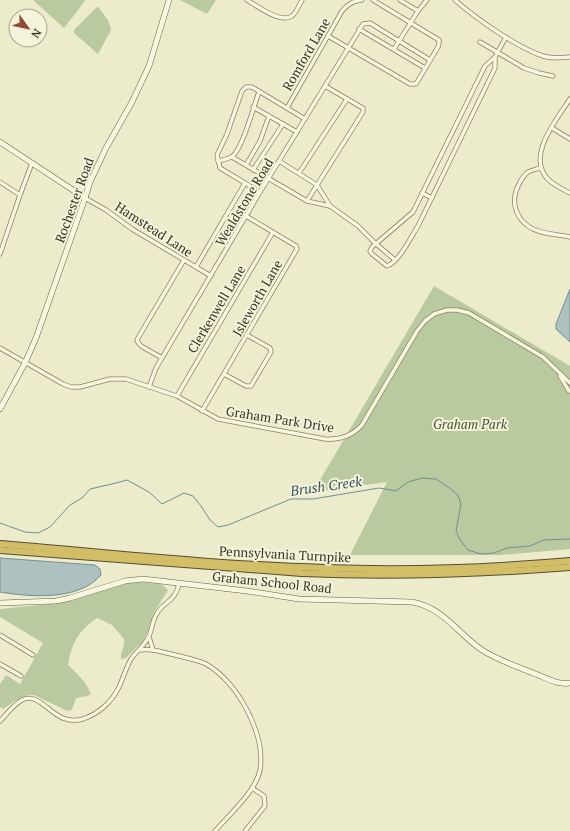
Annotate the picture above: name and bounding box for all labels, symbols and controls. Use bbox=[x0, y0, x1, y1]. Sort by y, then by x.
north arrow bbox=[8, 8, 48, 48]
street label: Romford Lane bbox=[278, 14, 334, 94]
text: N bbox=[28, 26, 45, 41]
street label: Rochester Road bbox=[50, 155, 98, 245]
street label: Wealdstone Road bbox=[211, 155, 277, 249]
street label: Hamstead Lane bbox=[112, 197, 196, 261]
street label: Isleworth Lane bbox=[228, 256, 286, 340]
street label: Clerkenwell Lane bbox=[183, 262, 249, 356]
street label: Graham Park Drive bbox=[225, 402, 335, 436]
park label: Graham Park bbox=[433, 415, 508, 433]
water label: Brush Creek bbox=[288, 471, 363, 500]
street label: Pennsylvania Turnpike bbox=[219, 542, 351, 566]
street label: Graham School Road bbox=[211, 567, 333, 597]

